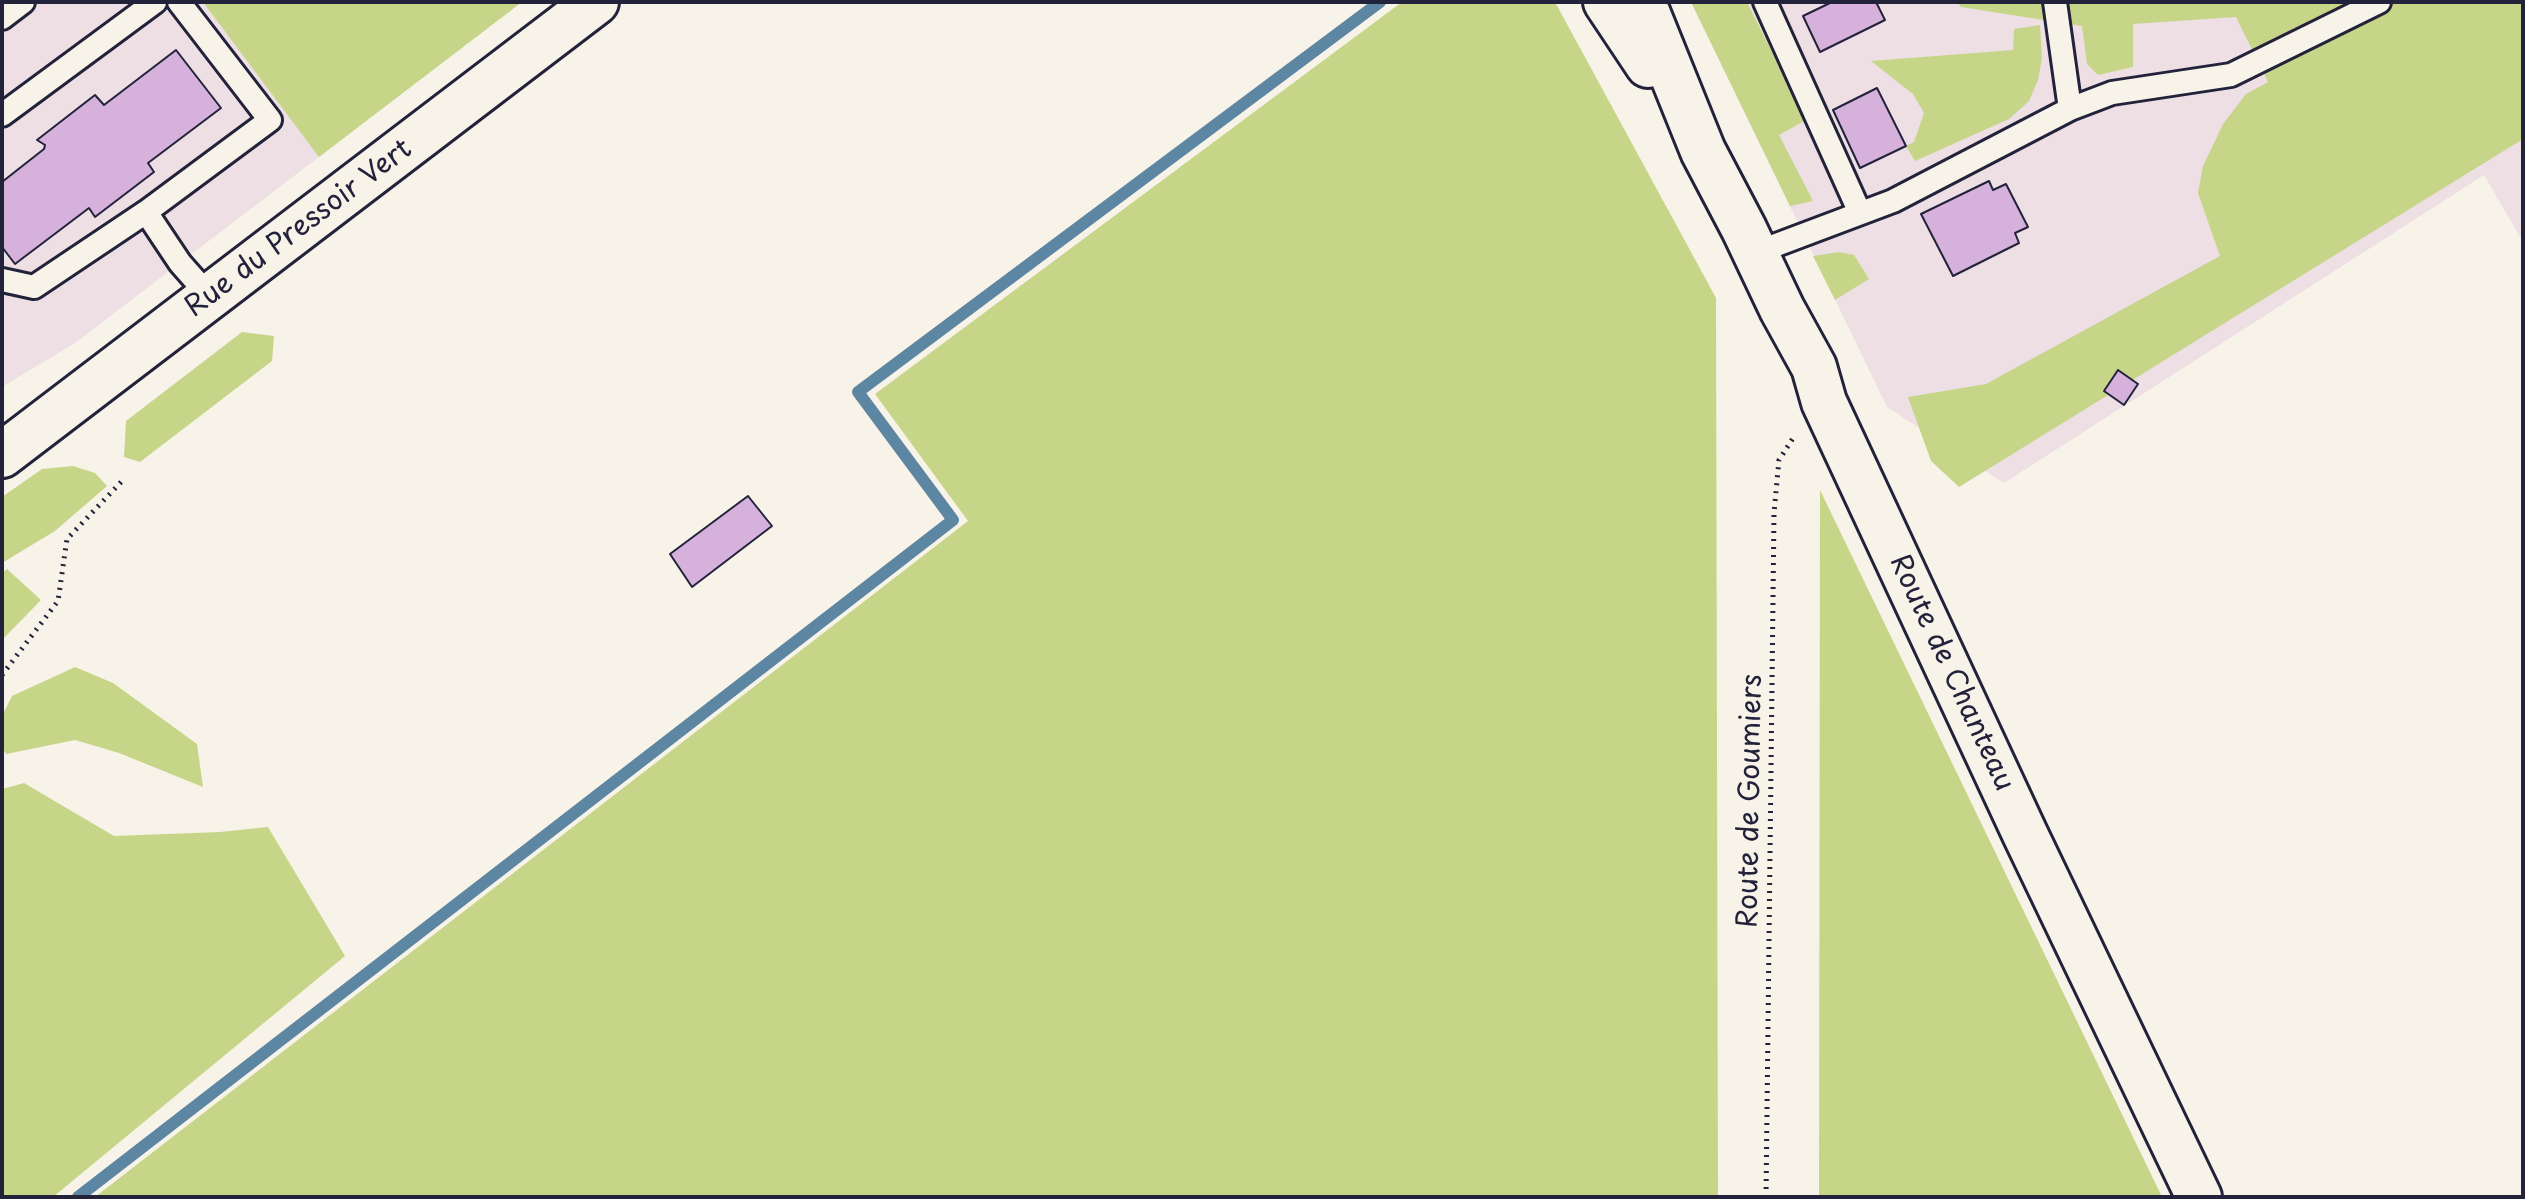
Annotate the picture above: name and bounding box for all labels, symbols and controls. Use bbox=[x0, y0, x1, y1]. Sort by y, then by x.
street label: Rue du Pressoir Vert bbox=[179, 133, 419, 325]
street label: Route de Chanteau bbox=[1882, 550, 2020, 796]
street label: Route de Goumiers bbox=[1732, 674, 1770, 928]

